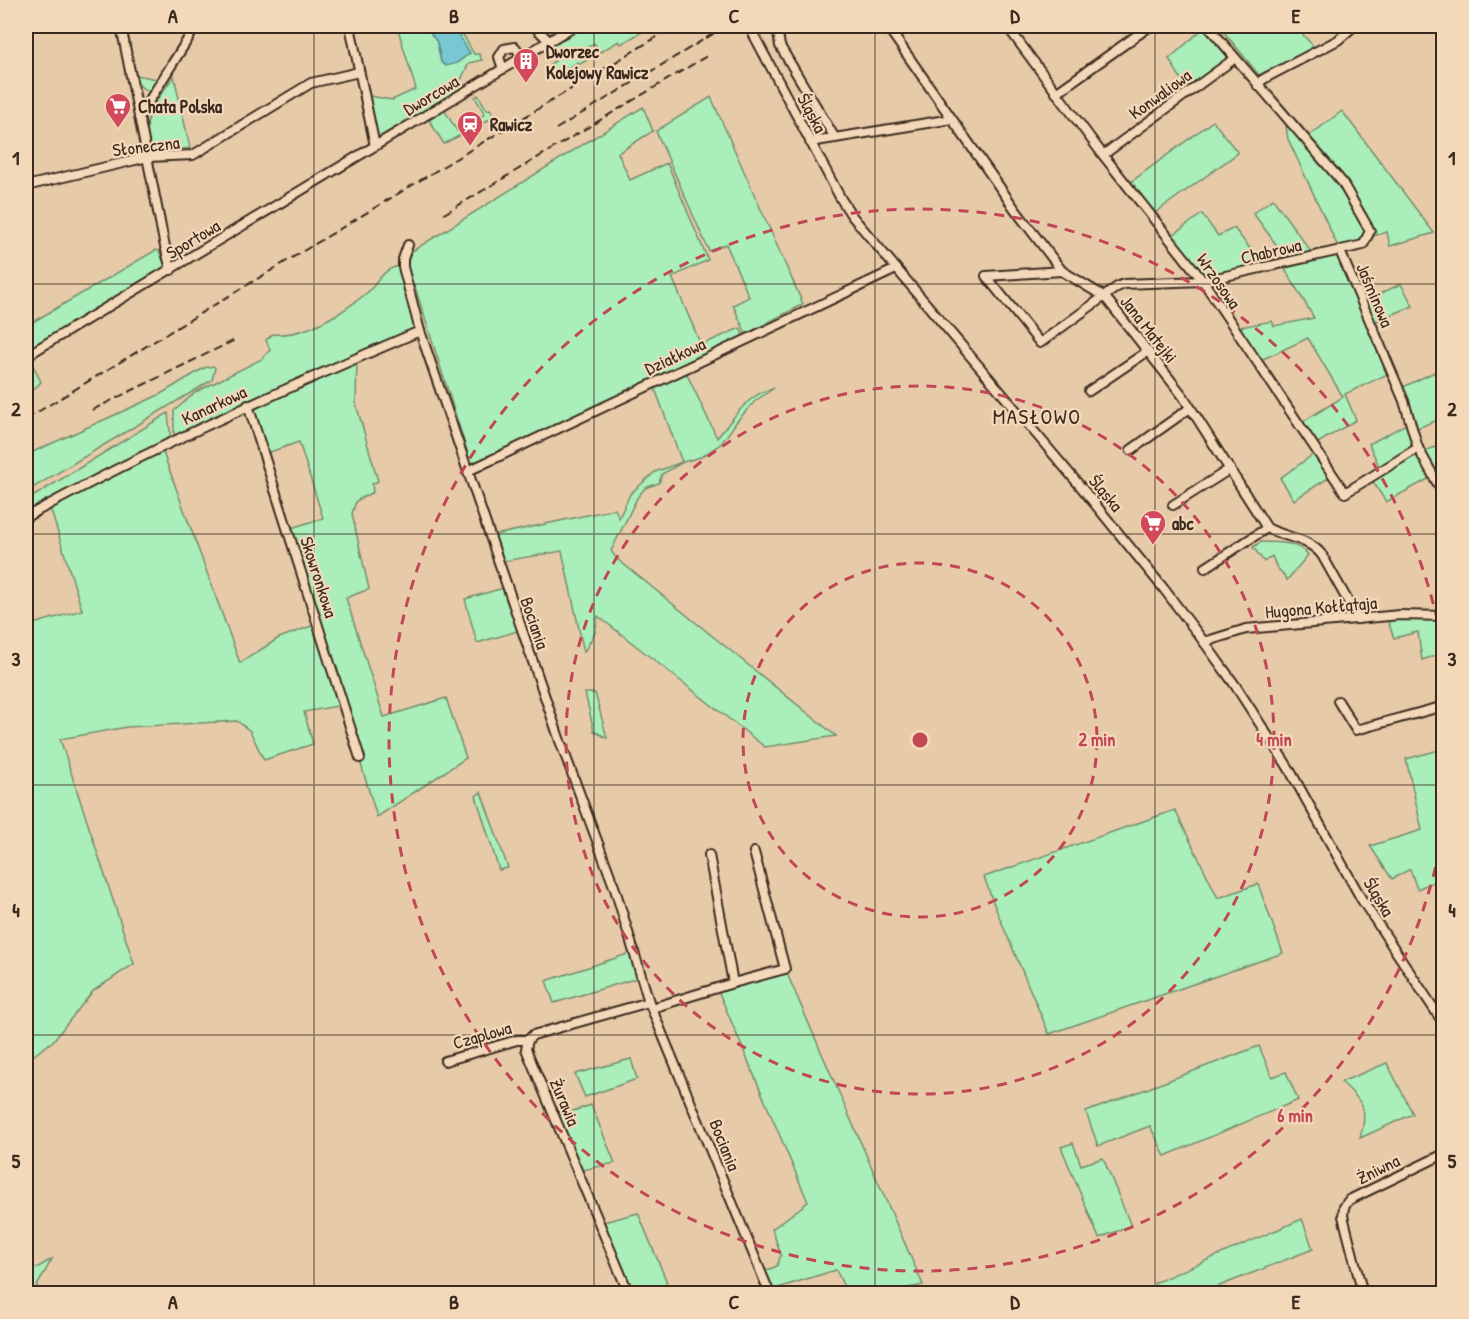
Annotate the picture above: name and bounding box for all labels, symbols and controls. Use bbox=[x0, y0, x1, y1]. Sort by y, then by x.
text: A bbox=[168, 2, 178, 29]
text: B bbox=[449, 2, 459, 29]
text: C bbox=[729, 2, 740, 29]
text: D bbox=[1010, 2, 1020, 29]
text: E bbox=[1292, 2, 1301, 29]
place label: Dworzec Kolejowy Rawicz bbox=[546, 39, 649, 86]
building icon: Dworzec Kolejowy Rawicz bbox=[511, 46, 541, 84]
street label: Konwaliowa bbox=[1124, 63, 1196, 125]
street label: Dworcowa bbox=[399, 69, 463, 121]
street label: Śląska bbox=[791, 89, 833, 137]
supermarket icon: Chata Polska bbox=[103, 91, 133, 129]
place label: Chata Polska bbox=[138, 94, 223, 119]
station icon: Rawicz bbox=[455, 109, 485, 147]
place label: Rawicz bbox=[490, 112, 533, 137]
street label: Słoneczna bbox=[111, 129, 181, 163]
text: 1 bbox=[12, 144, 20, 171]
text: 1 bbox=[1448, 144, 1456, 171]
street label: Sportowa bbox=[161, 213, 225, 265]
street label: Chabrowa bbox=[1238, 232, 1304, 270]
street label: Wrzosowa bbox=[1191, 248, 1247, 314]
street label: Jaśminowa bbox=[1350, 259, 1400, 331]
street label: Jana Matejki bbox=[1115, 290, 1183, 368]
street label: Działkowa bbox=[641, 331, 709, 381]
street label: Kanarkowa bbox=[178, 379, 250, 431]
text: 2 bbox=[11, 395, 21, 422]
text: 2 bbox=[1447, 395, 1457, 422]
district label: MASŁOWO bbox=[993, 402, 1081, 431]
street label: Śląska bbox=[1083, 469, 1129, 517]
supermarket icon: abc bbox=[1138, 508, 1168, 546]
place label: abc bbox=[1172, 511, 1194, 536]
street label: Skowronkowa bbox=[294, 533, 344, 621]
street label: Hugona Kołłątaja bbox=[1264, 590, 1378, 624]
street label: Bociania bbox=[514, 594, 556, 652]
text: 3 bbox=[12, 645, 21, 672]
text: 3 bbox=[1448, 645, 1457, 672]
text: 2 min bbox=[1079, 727, 1115, 752]
text: 4 min bbox=[1256, 727, 1292, 752]
centre of rings bbox=[910, 730, 930, 750]
street label: Śląska bbox=[1358, 873, 1400, 921]
text: 4 bbox=[12, 896, 20, 923]
text: 4 bbox=[1448, 896, 1456, 923]
street label: Czaplowa bbox=[450, 1015, 514, 1055]
street label: Żurawia bbox=[544, 1074, 586, 1130]
text: 6 min bbox=[1277, 1103, 1313, 1128]
street label: Bociania bbox=[703, 1115, 747, 1175]
text: 5 bbox=[12, 1147, 21, 1174]
text: 5 bbox=[1448, 1147, 1457, 1174]
street label: Żniwna bbox=[1352, 1148, 1404, 1190]
text: A bbox=[168, 1288, 178, 1315]
text: B bbox=[449, 1288, 459, 1315]
text: C bbox=[729, 1288, 740, 1315]
text: D bbox=[1010, 1288, 1020, 1315]
text: E bbox=[1292, 1288, 1301, 1315]

